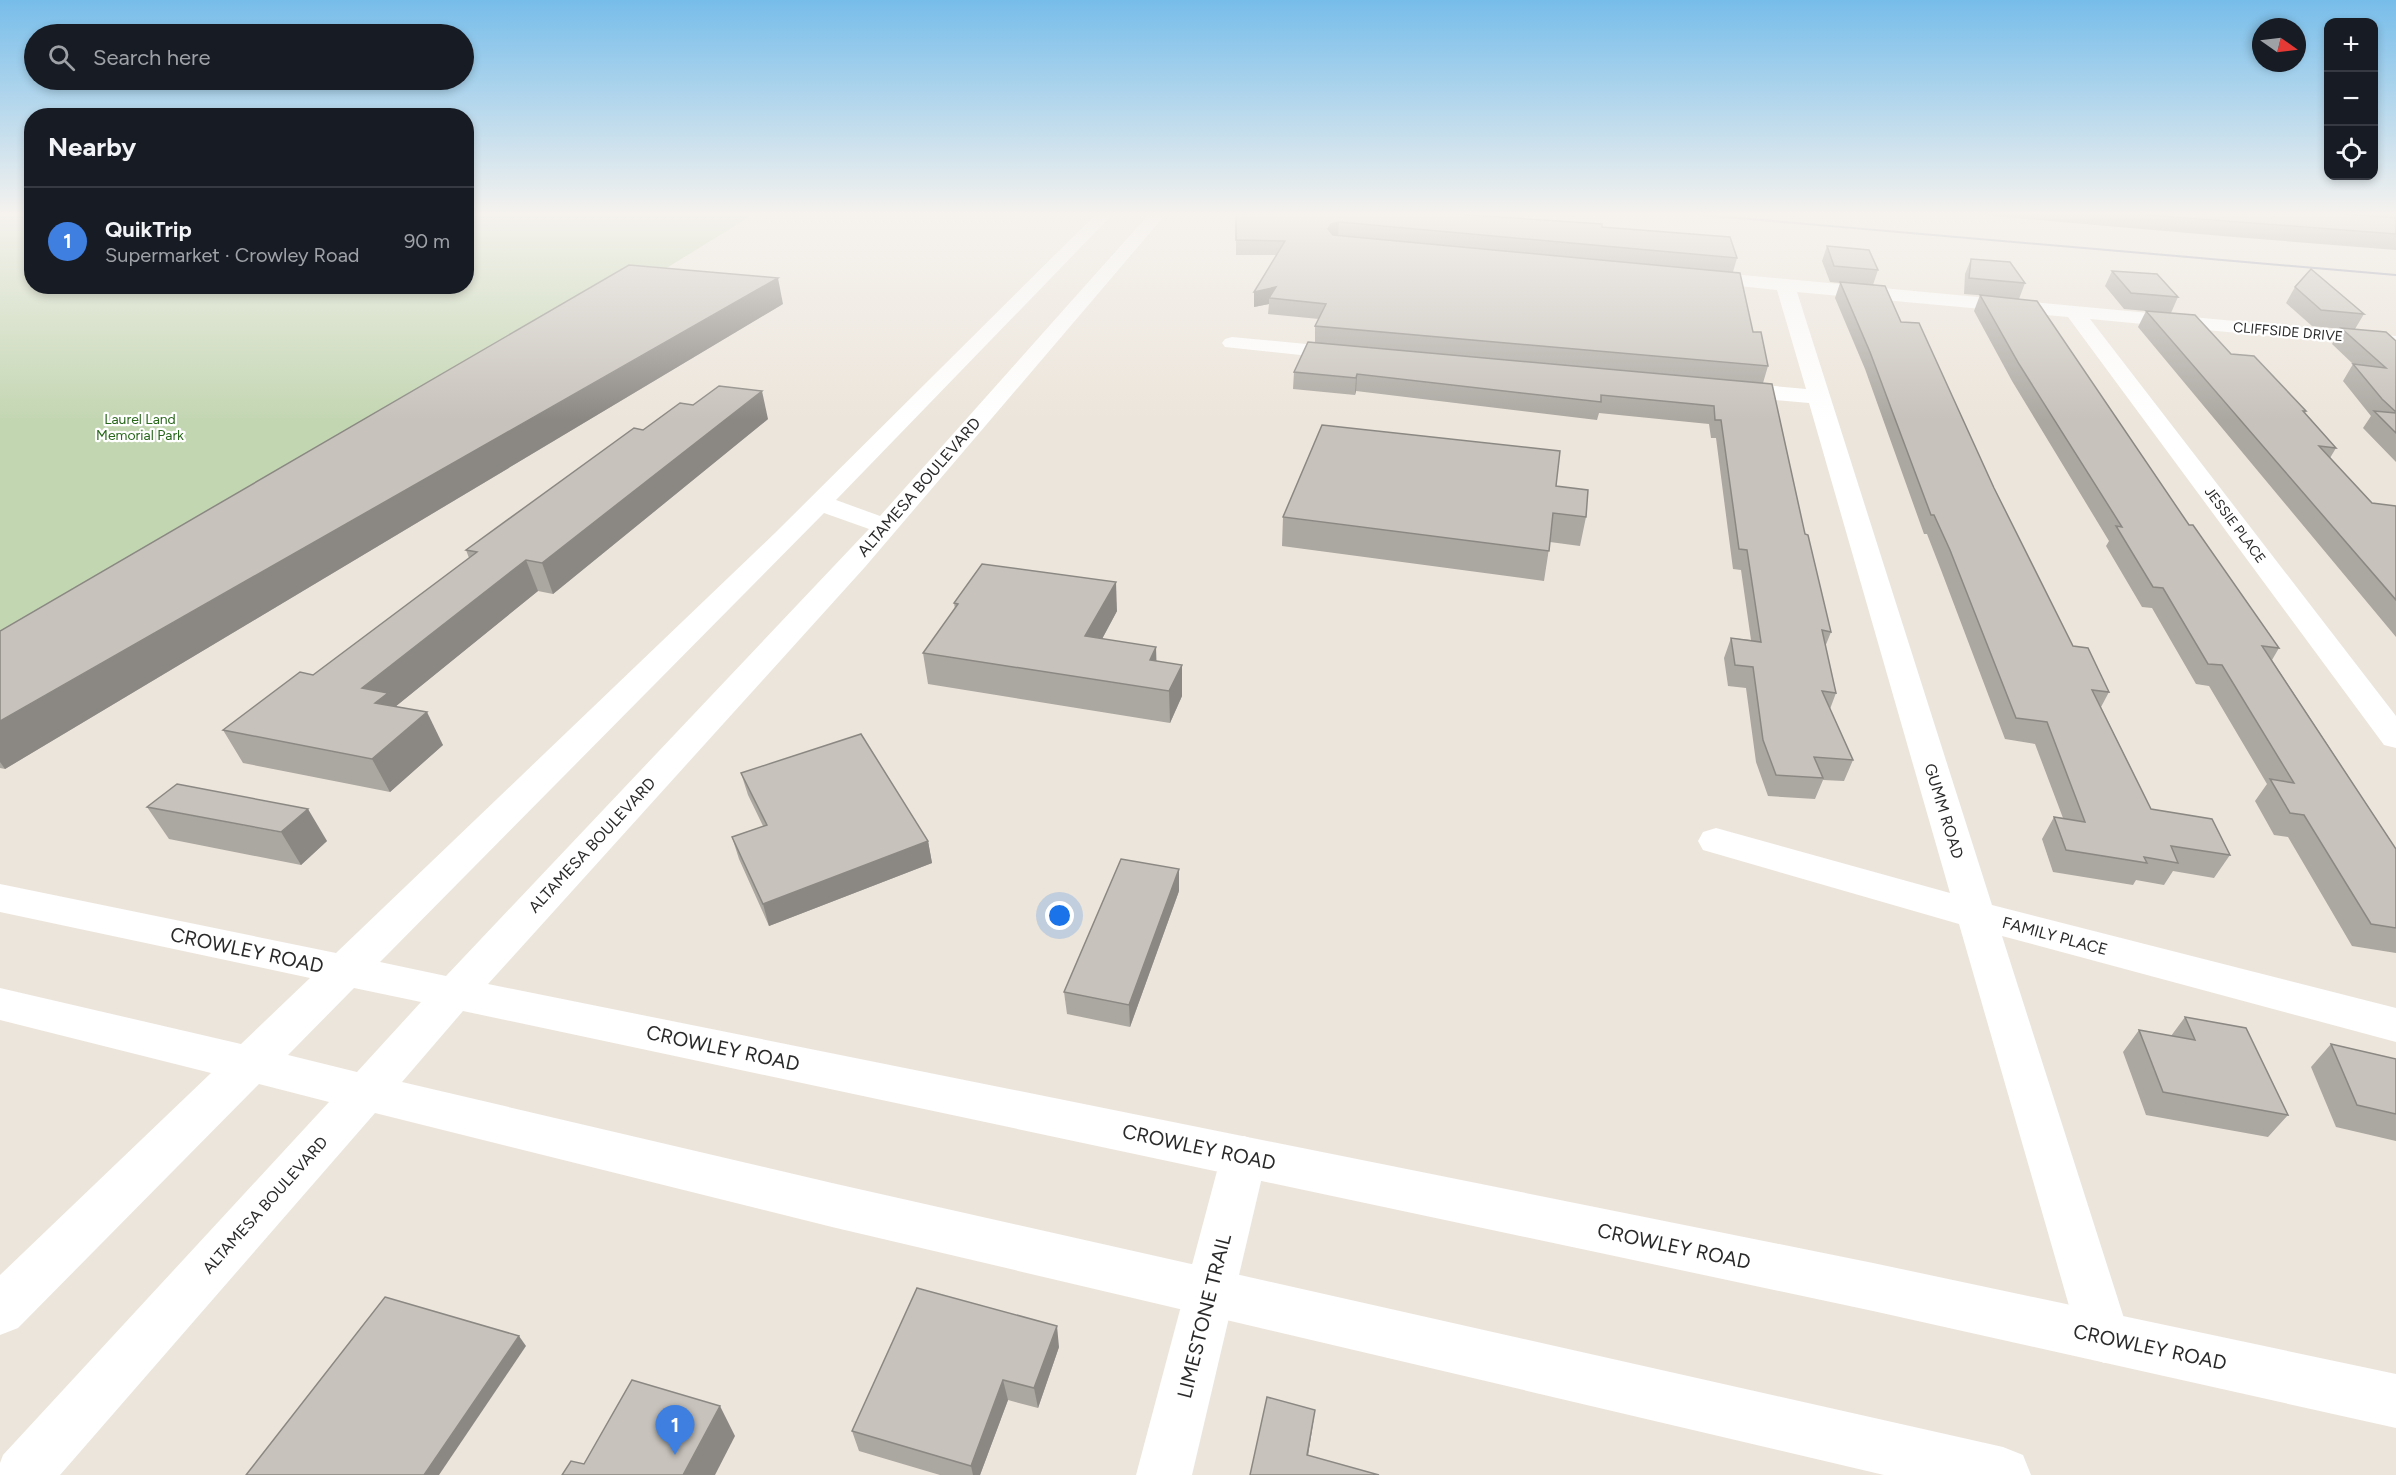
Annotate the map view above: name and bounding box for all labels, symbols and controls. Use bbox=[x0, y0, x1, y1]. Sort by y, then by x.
north arrow bbox=[2252, 18, 2306, 72]
map controls bbox=[2324, 18, 2378, 180]
button: + bbox=[2324, 18, 2378, 72]
search box bbox=[24, 24, 474, 90]
icon: search bbox=[45, 41, 78, 74]
text: Search here bbox=[93, 44, 211, 71]
button: − bbox=[2324, 72, 2378, 126]
button: locate bbox=[2324, 126, 2378, 180]
text: Nearby bbox=[48, 131, 136, 163]
text: QuikTrip bbox=[105, 216, 192, 243]
text: 1 bbox=[63, 229, 72, 253]
text: 90 m bbox=[404, 229, 450, 253]
text: Supermarket · Crowley Road bbox=[105, 243, 360, 267]
street label: CLIFFSIDE DRIVE bbox=[2232, 319, 2344, 345]
park label: Laurel Land Memorial Park bbox=[96, 411, 184, 444]
street label: ALTAMESA BOULEVARD bbox=[854, 414, 984, 560]
street label: JESSIE PLACE bbox=[2201, 483, 2269, 567]
street label: GUMM ROAD bbox=[1920, 761, 1968, 861]
street label: ALTAMESA BOULEVARD bbox=[524, 774, 660, 916]
your location bbox=[1045, 901, 1074, 930]
street label: FAMILY PLACE bbox=[2000, 913, 2110, 959]
street label: CROWLEY ROAD bbox=[168, 922, 326, 978]
street label: CROWLEY ROAD bbox=[644, 1020, 802, 1076]
street label: CROWLEY ROAD bbox=[1120, 1119, 1278, 1175]
street label: ALTAMESA BOULEVARD bbox=[198, 1133, 332, 1277]
street label: CROWLEY ROAD bbox=[1595, 1218, 1753, 1274]
street label: LIMESTONE TRAIL bbox=[1172, 1231, 1236, 1401]
street label: CROWLEY ROAD bbox=[2071, 1319, 2229, 1375]
pin: 1 bbox=[656, 1406, 694, 1455]

